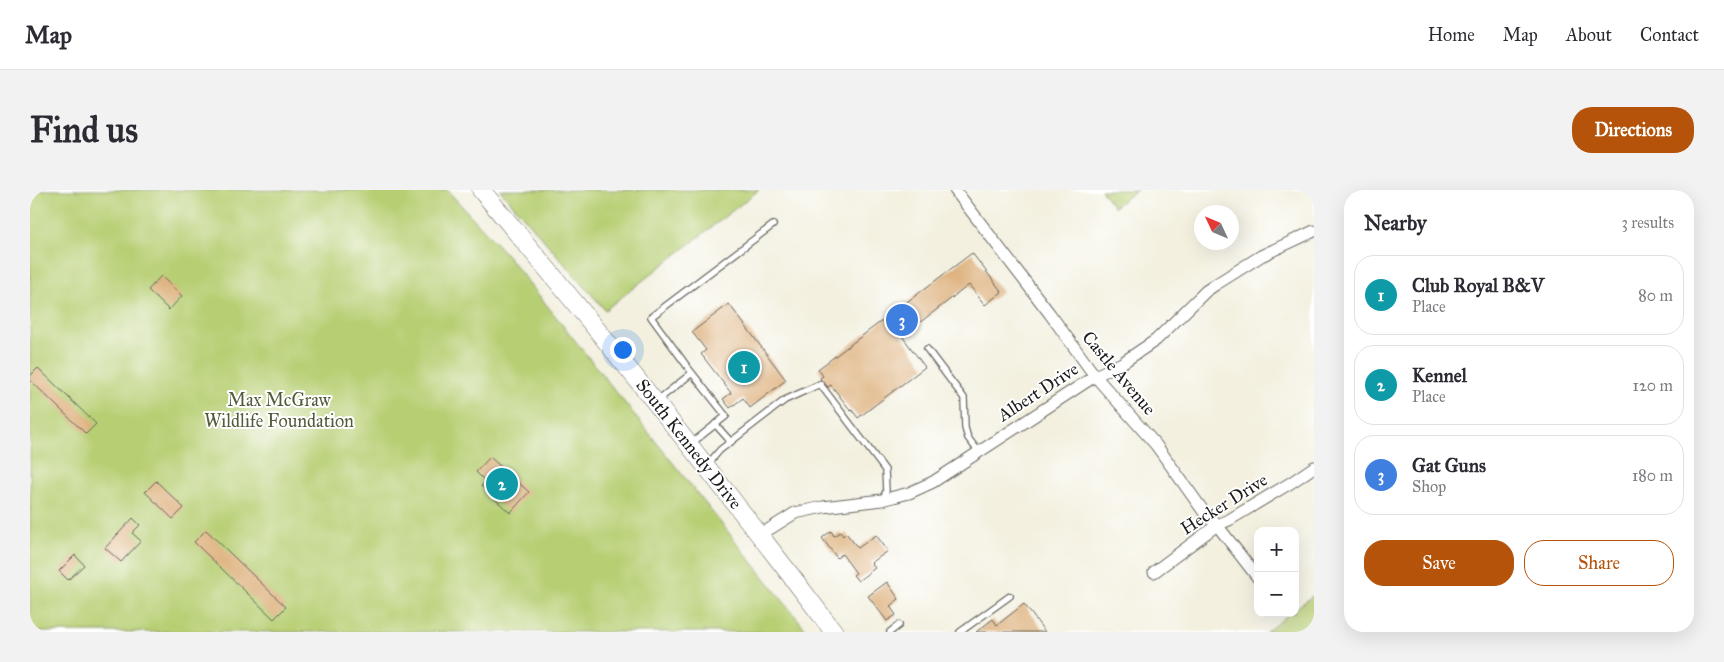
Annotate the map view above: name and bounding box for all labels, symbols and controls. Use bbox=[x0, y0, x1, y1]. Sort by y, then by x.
text: Map bbox=[25, 20, 72, 50]
text: Home bbox=[1428, 24, 1475, 46]
text: Map bbox=[1503, 24, 1538, 46]
text: About bbox=[1566, 24, 1612, 46]
text: Contact bbox=[1640, 24, 1699, 46]
button: Directions bbox=[1572, 107, 1694, 153]
text: Find us bbox=[30, 109, 138, 152]
north arrow bbox=[1194, 205, 1239, 250]
text: Nearby bbox=[1364, 210, 1427, 236]
text: 3 results bbox=[1621, 213, 1674, 232]
text: Club Royal B&V bbox=[1412, 274, 1544, 297]
text: 1 bbox=[1378, 286, 1384, 305]
text: 80 m bbox=[1638, 286, 1673, 305]
text: Place bbox=[1412, 297, 1446, 316]
pin: 3 bbox=[886, 301, 918, 339]
street label: Castle Avenue bbox=[1077, 326, 1161, 420]
your location bbox=[610, 337, 636, 363]
pin: 1 bbox=[728, 348, 760, 386]
street label: Albert Drive bbox=[993, 358, 1083, 427]
text: Kennel bbox=[1412, 364, 1467, 387]
street label: South Kennedy Drive bbox=[631, 374, 747, 514]
text: 2 bbox=[1377, 376, 1385, 395]
text: 120 m bbox=[1633, 376, 1673, 395]
text: Place bbox=[1412, 387, 1446, 406]
park label: Max McGraw Wildlife Foundation bbox=[204, 389, 354, 432]
text: Gat Guns bbox=[1412, 454, 1486, 477]
pin: 2 bbox=[486, 465, 518, 503]
text: 3 bbox=[1378, 466, 1384, 485]
text: 180 m bbox=[1632, 466, 1673, 485]
street label: Hecker Drive bbox=[1176, 469, 1272, 539]
text: Shop bbox=[1412, 477, 1446, 496]
map controls bbox=[1254, 527, 1299, 617]
button: + bbox=[1254, 527, 1299, 572]
button: Save bbox=[1364, 540, 1514, 586]
button: Share bbox=[1524, 540, 1674, 586]
button: − bbox=[1254, 572, 1299, 617]

